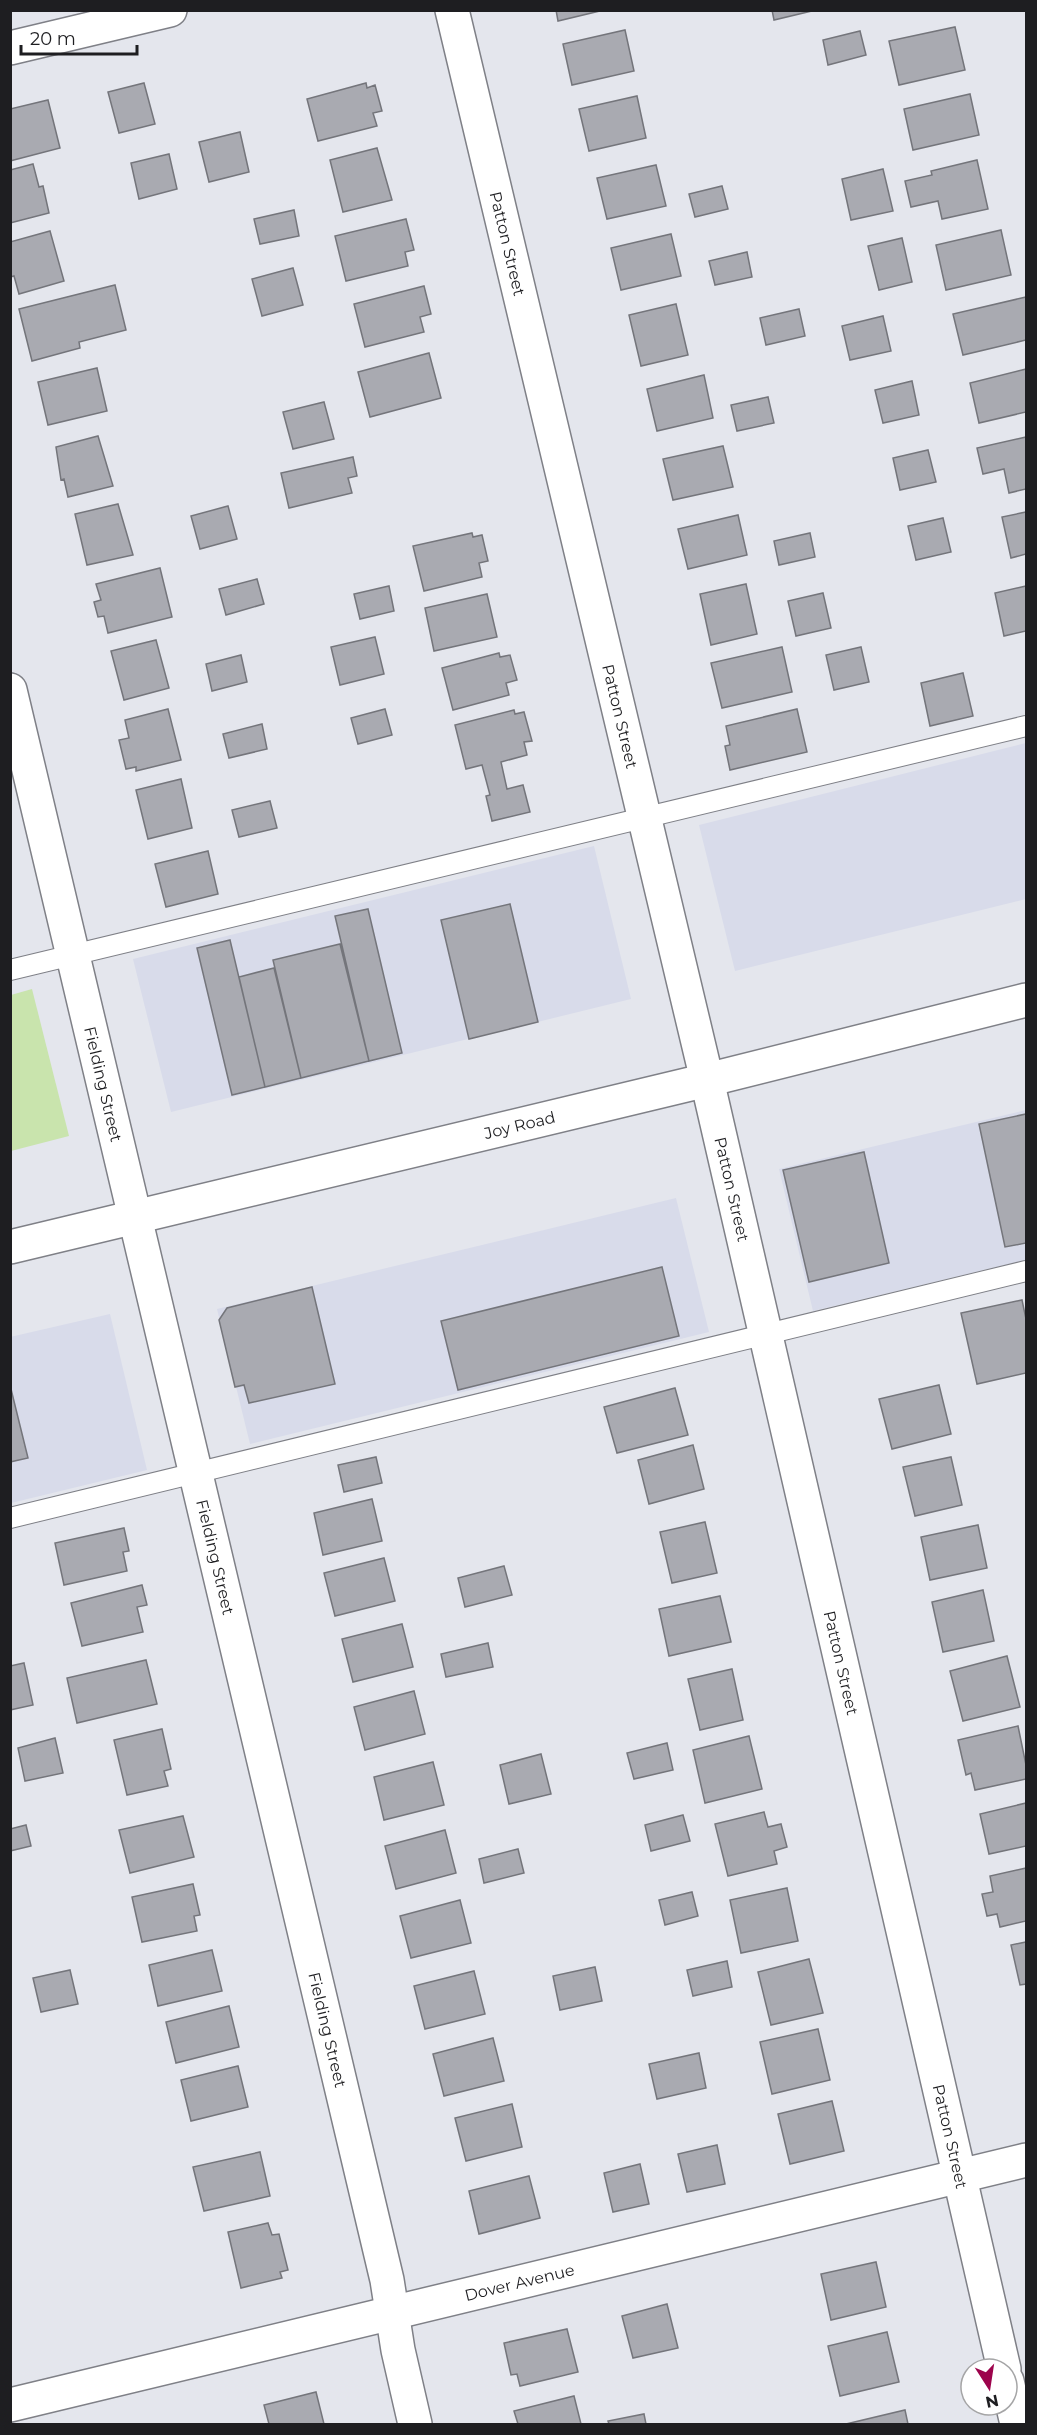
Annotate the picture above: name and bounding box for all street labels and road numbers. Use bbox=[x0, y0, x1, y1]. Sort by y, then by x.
street label: Patton Street bbox=[486, 189, 529, 298]
street label: Patton Street bbox=[598, 662, 642, 771]
street label: Fielding Street bbox=[80, 1025, 126, 1144]
street label: Joy Road bbox=[481, 1108, 557, 1143]
street label: Patton Street bbox=[710, 1135, 753, 1244]
street label: Fielding Street bbox=[192, 1497, 238, 1617]
street label: Patton Street bbox=[820, 1609, 862, 1717]
street label: Fielding Street bbox=[304, 1970, 350, 2090]
street label: Patton Street bbox=[929, 2082, 971, 2191]
street label: Dover Avenue bbox=[463, 2260, 576, 2305]

